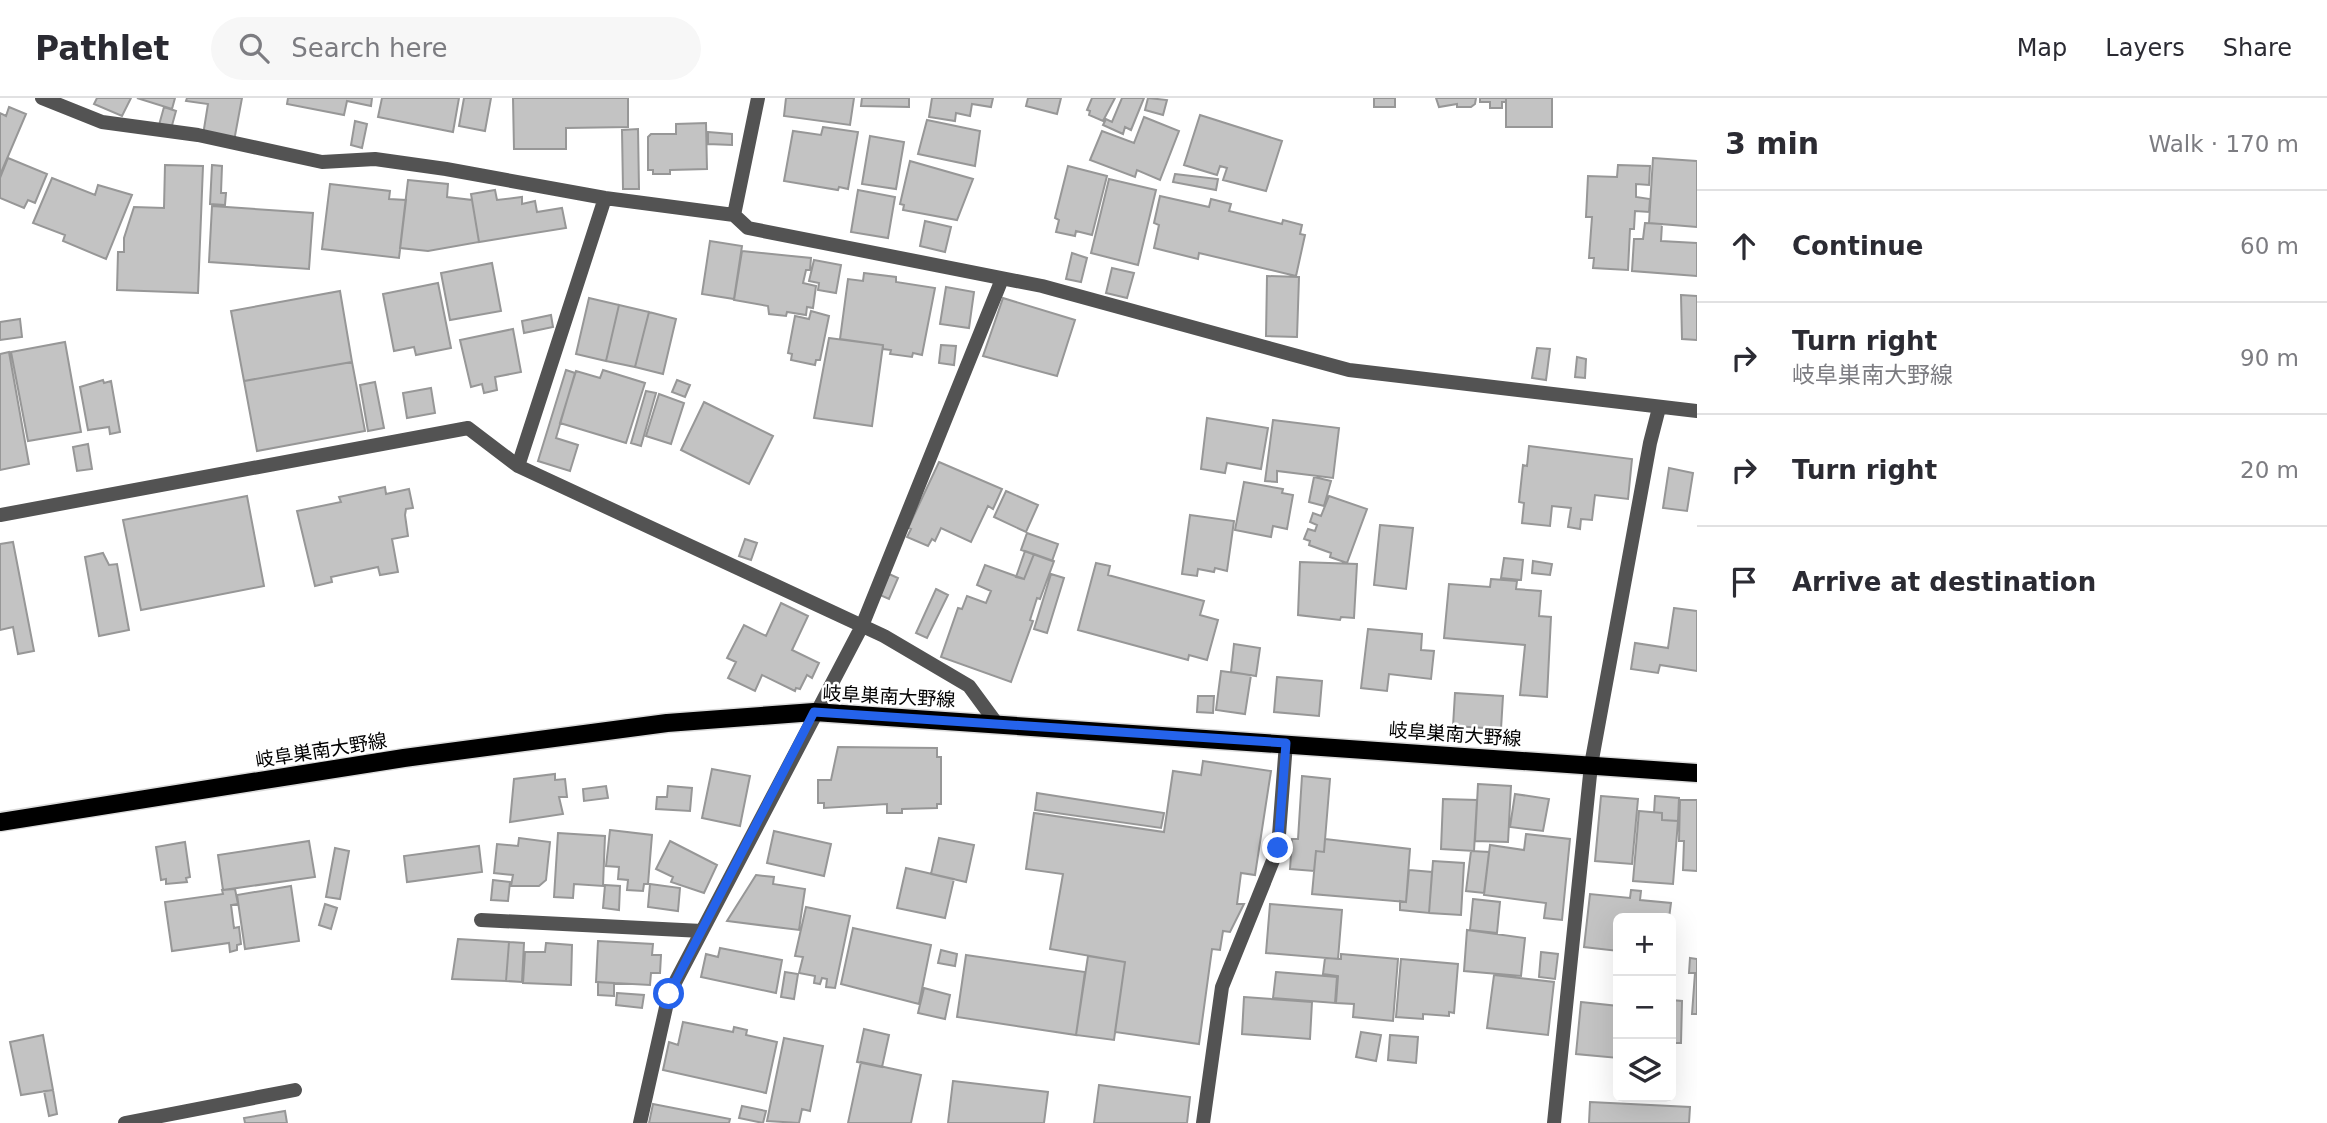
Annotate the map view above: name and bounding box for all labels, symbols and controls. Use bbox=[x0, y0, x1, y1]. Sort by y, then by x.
search box bbox=[211, 17, 701, 80]
text: Pathlet bbox=[35, 29, 169, 68]
icon: search bbox=[235, 29, 273, 67]
text: Search here bbox=[291, 33, 448, 63]
text: Map bbox=[2017, 34, 2067, 62]
text: Layers bbox=[2105, 34, 2185, 62]
text: Share bbox=[2223, 34, 2292, 62]
text: 3 min bbox=[1725, 126, 1819, 161]
text: Walk · 170 m bbox=[2148, 131, 2299, 157]
icon: ahead bbox=[1725, 227, 1763, 265]
text: Continue bbox=[1792, 231, 1923, 261]
text: 60 m bbox=[2240, 233, 2299, 259]
text: Turn right bbox=[1792, 326, 1937, 356]
icon: right bbox=[1725, 339, 1763, 377]
text: 90 m bbox=[2240, 345, 2299, 371]
text: 岐阜巣南大野線 bbox=[1792, 362, 1953, 388]
icon: right bbox=[1725, 451, 1763, 489]
text: Turn right bbox=[1792, 455, 1937, 485]
text: 20 m bbox=[2240, 457, 2299, 483]
icon: arrive bbox=[1725, 563, 1763, 601]
text: Arrive at destination bbox=[1792, 567, 2096, 597]
street label: 岐阜巣南大野線 bbox=[822, 682, 956, 710]
street label: 岐阜巣南大野線 bbox=[1388, 718, 1522, 750]
street label: 岐阜巣南大野線 bbox=[254, 729, 388, 771]
route end bbox=[1262, 832, 1293, 863]
map controls bbox=[1613, 913, 1676, 1102]
button: + bbox=[1613, 913, 1676, 976]
button: − bbox=[1613, 976, 1676, 1039]
route start bbox=[653, 978, 684, 1009]
button: layers bbox=[1613, 1039, 1676, 1102]

